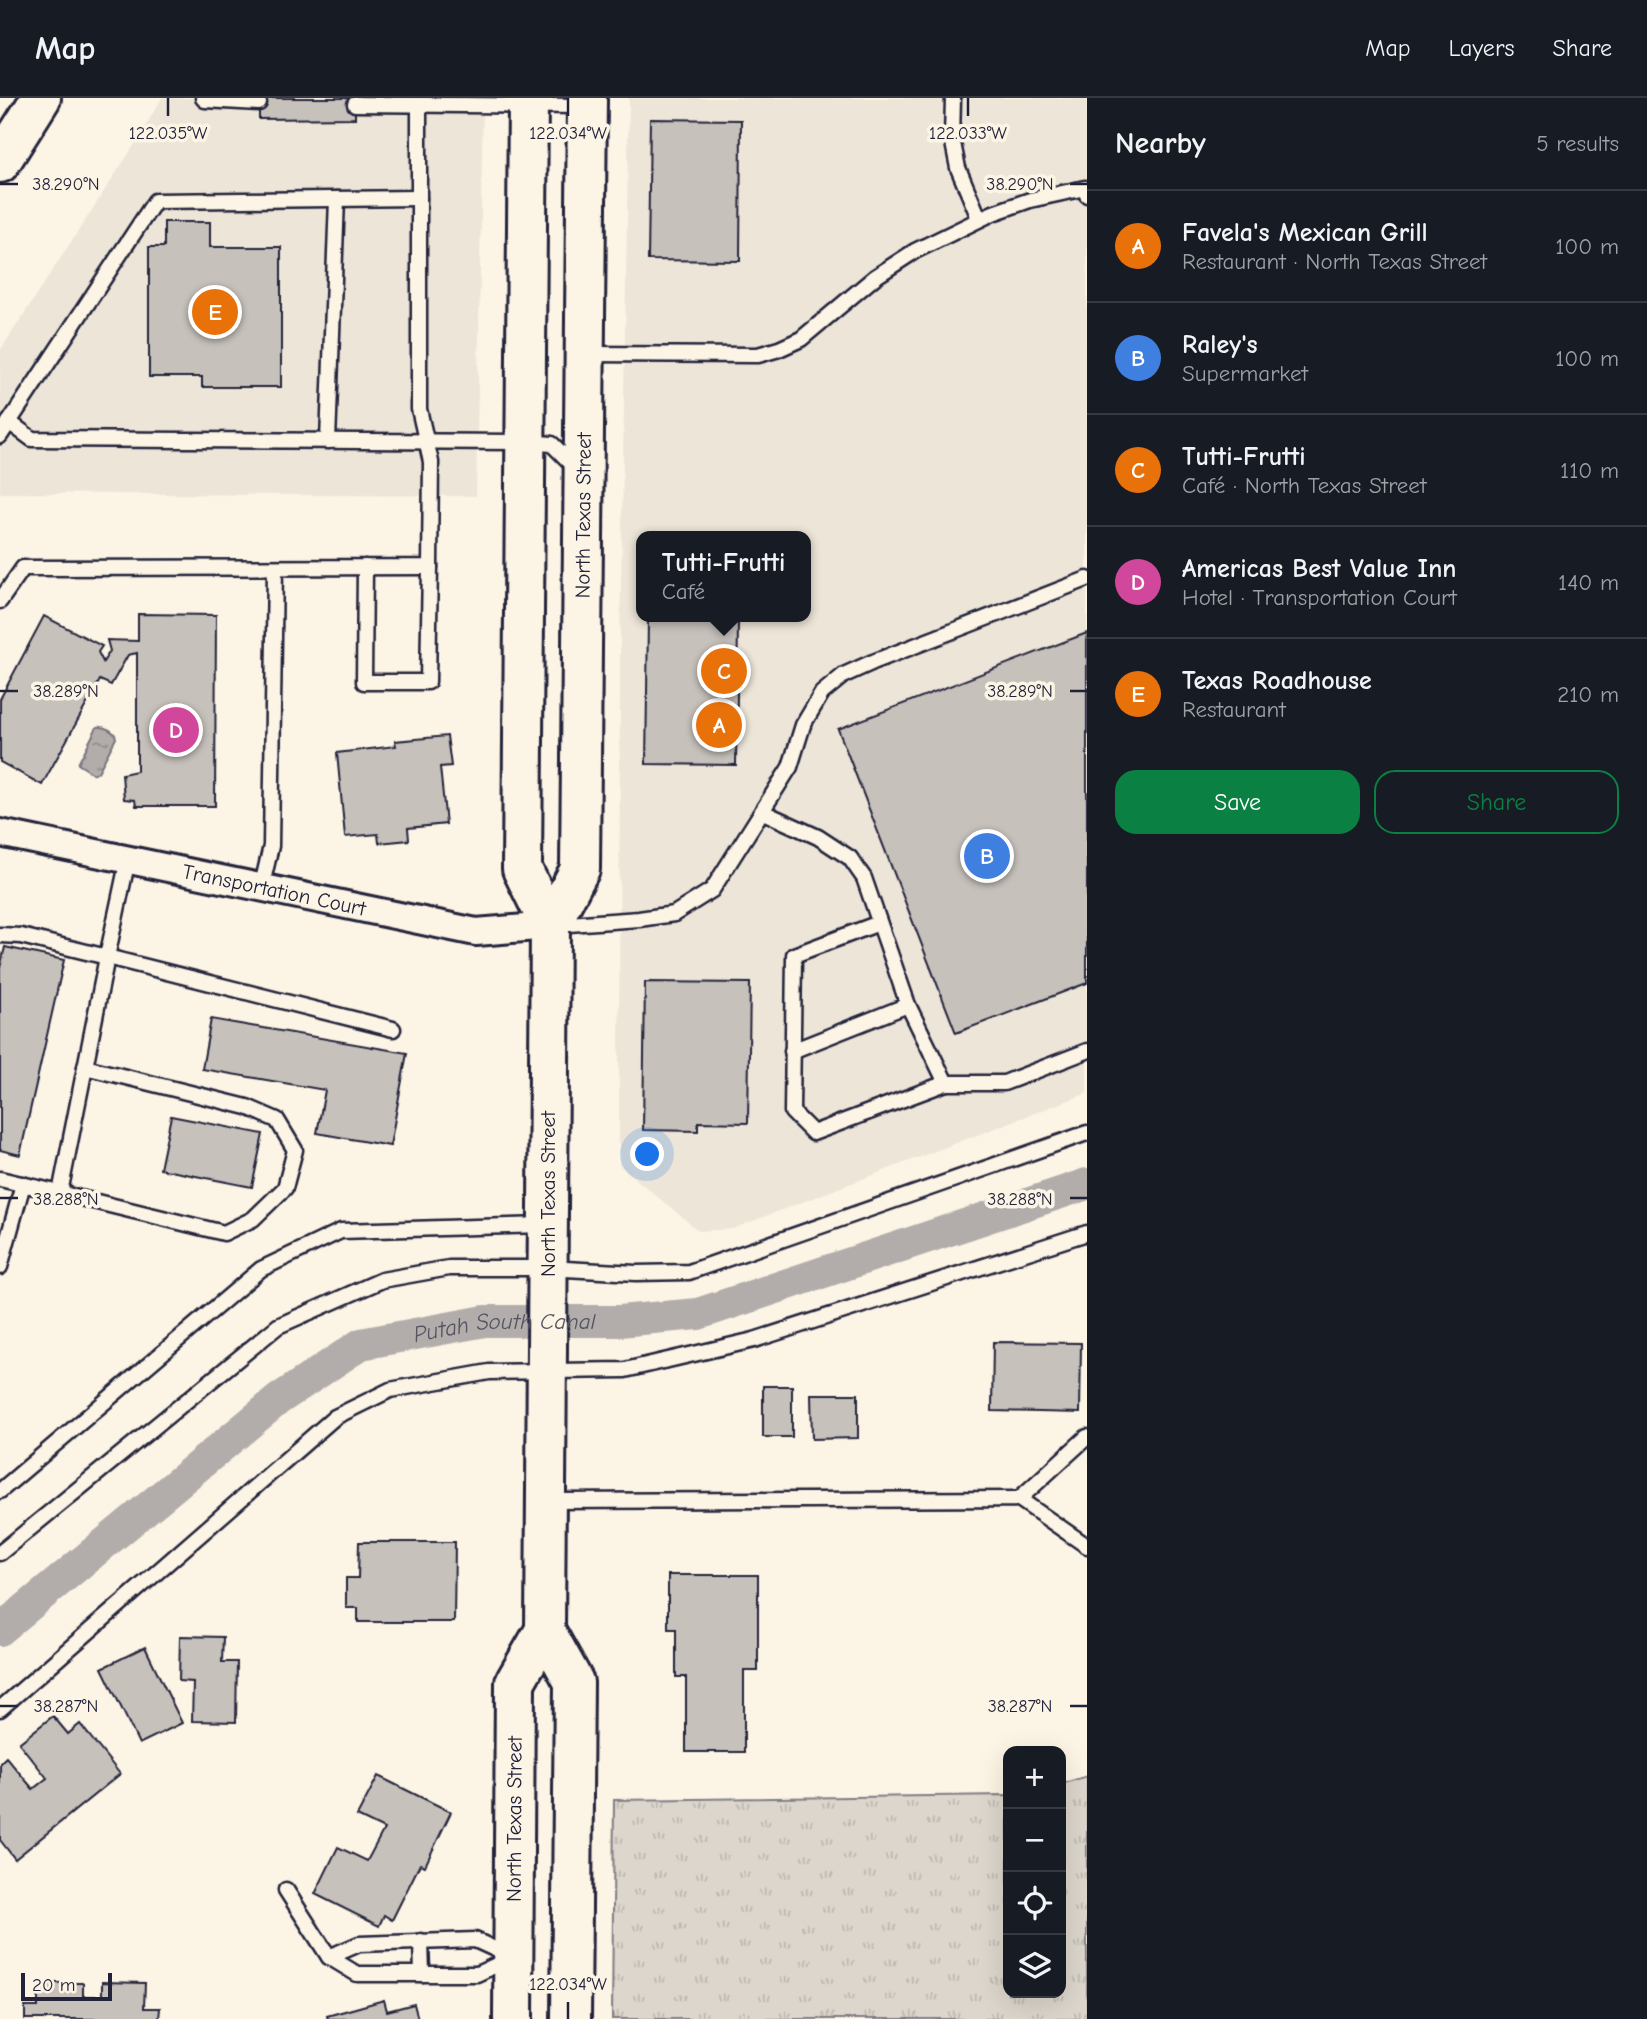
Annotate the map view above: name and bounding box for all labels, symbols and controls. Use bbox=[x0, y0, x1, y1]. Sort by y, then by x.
text: Map bbox=[35, 29, 96, 67]
text: Map bbox=[1365, 34, 1411, 62]
text: Layers bbox=[1449, 34, 1514, 62]
text: Share bbox=[1552, 34, 1612, 62]
text: 122.035°W bbox=[129, 123, 208, 144]
text: 122.034°W bbox=[529, 123, 607, 144]
text: 122.033°W bbox=[929, 123, 1007, 144]
text: Nearby bbox=[1115, 126, 1206, 161]
text: 5 results bbox=[1536, 130, 1619, 157]
text: 38.290°N bbox=[32, 174, 100, 195]
text: 38.290°N bbox=[986, 174, 1054, 195]
text: Favela's Mexican Grill bbox=[1182, 218, 1428, 248]
text: A bbox=[1132, 233, 1144, 260]
text: 100 m bbox=[1555, 233, 1619, 260]
text: Restaurant · North Texas Street bbox=[1182, 248, 1487, 275]
pin: E bbox=[192, 286, 238, 338]
text: Raley's bbox=[1182, 330, 1258, 360]
text: B bbox=[1131, 345, 1145, 372]
text: 100 m bbox=[1555, 345, 1619, 372]
text: Supermarket bbox=[1182, 360, 1308, 387]
street label: North Texas Street bbox=[570, 431, 596, 599]
text: Tutti-Frutti bbox=[1182, 442, 1306, 472]
text: C bbox=[1131, 457, 1145, 484]
text: 110 m bbox=[1560, 457, 1619, 484]
text: Café · North Texas Street bbox=[1182, 472, 1426, 499]
popup bbox=[636, 531, 811, 622]
text: Tutti-Frutti bbox=[662, 548, 785, 578]
text: Americas Best Value Inn bbox=[1182, 554, 1456, 584]
text: D bbox=[1131, 569, 1145, 596]
text: 140 m bbox=[1558, 569, 1619, 596]
text: Café bbox=[662, 578, 705, 605]
text: Hotel · Transportation Court bbox=[1182, 584, 1457, 611]
pin: C bbox=[701, 645, 747, 697]
text: Texas Roadhouse bbox=[1182, 666, 1372, 696]
text: 38.289°N bbox=[33, 681, 99, 702]
text: 38.289°N bbox=[987, 681, 1053, 702]
text: E bbox=[1131, 681, 1145, 708]
text: 210 m bbox=[1557, 681, 1619, 708]
text: Restaurant bbox=[1182, 696, 1286, 723]
pin: A bbox=[696, 699, 742, 751]
pin: D bbox=[153, 704, 199, 756]
button: Save bbox=[1115, 770, 1360, 834]
button: Share bbox=[1374, 770, 1619, 834]
pin: B bbox=[964, 830, 1010, 882]
street label: Transportation Court bbox=[180, 859, 369, 921]
street label: North Texas Street bbox=[536, 1110, 560, 1277]
your location bbox=[630, 1137, 664, 1171]
text: 38.288°N bbox=[33, 1189, 99, 1210]
text: 38.288°N bbox=[987, 1189, 1053, 1210]
water label: Putah South Canal bbox=[411, 1307, 597, 1348]
text: 38.287°N bbox=[34, 1696, 98, 1717]
text: 38.287°N bbox=[988, 1696, 1052, 1717]
street label: North Texas Street bbox=[502, 1735, 527, 1902]
map controls bbox=[1003, 1746, 1066, 1998]
button: + bbox=[1003, 1746, 1066, 1809]
button: − bbox=[1003, 1809, 1066, 1872]
button: locate bbox=[1003, 1872, 1066, 1935]
button: layers bbox=[1003, 1935, 1066, 1998]
scale bar bbox=[21, 1970, 112, 2002]
text: 20 m bbox=[32, 1974, 76, 1996]
text: 122.034°W bbox=[529, 1974, 607, 1995]

